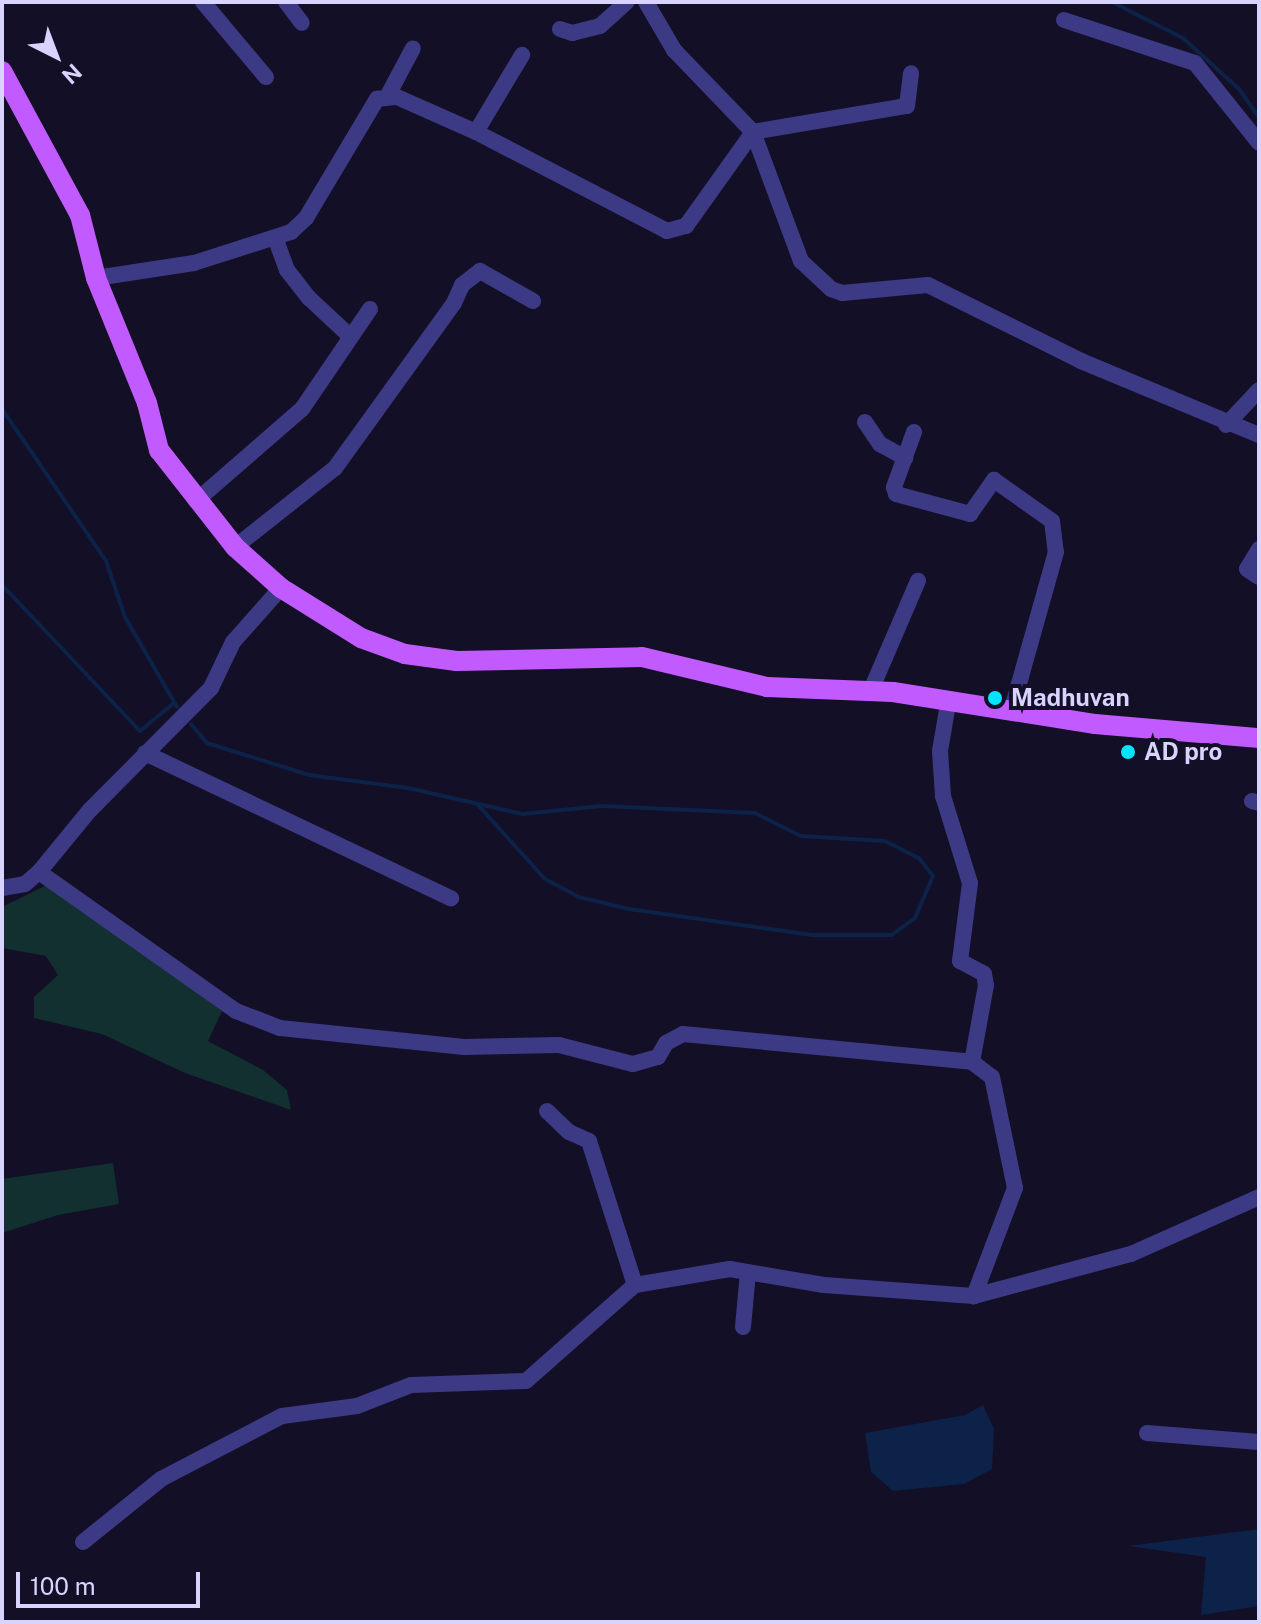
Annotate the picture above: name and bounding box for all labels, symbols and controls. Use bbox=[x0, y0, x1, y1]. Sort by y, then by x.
north arrow bbox=[16, 16, 96, 96]
text: N bbox=[57, 58, 87, 89]
place label: Madhuvan bbox=[1011, 684, 1130, 712]
marker: Madhuvan bbox=[986, 689, 1004, 707]
place label: AD pro bbox=[1144, 738, 1222, 766]
marker: AD pro bbox=[1119, 743, 1137, 761]
scale bar bbox=[20, 1556, 204, 1606]
text: 100 m bbox=[30, 1572, 96, 1600]

